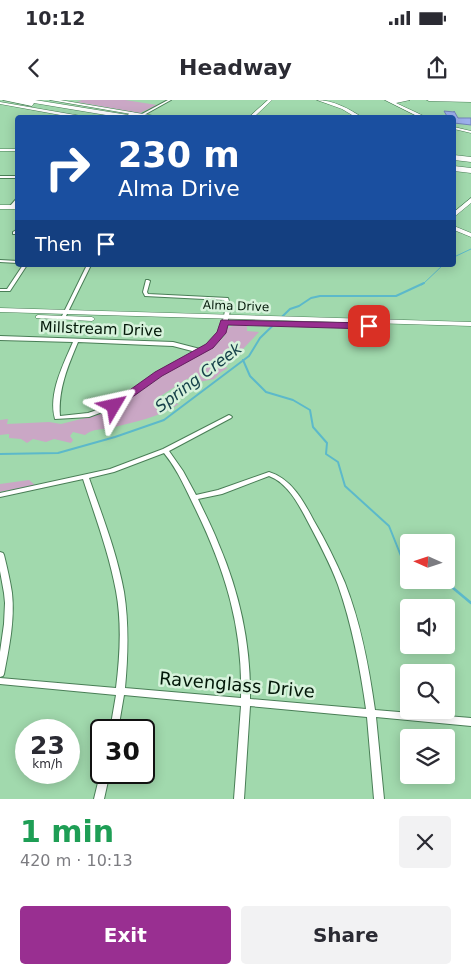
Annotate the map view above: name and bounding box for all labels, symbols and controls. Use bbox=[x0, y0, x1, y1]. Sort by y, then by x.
text: 10:12 bbox=[25, 7, 85, 29]
icon: back bbox=[20, 54, 48, 82]
icon: share bbox=[423, 54, 451, 82]
text: Headway bbox=[179, 55, 292, 80]
icon: right bbox=[35, 135, 100, 200]
text: 230 m bbox=[118, 135, 240, 175]
text: Alma Drive bbox=[118, 176, 240, 201]
icon: arrive bbox=[92, 230, 120, 258]
text: Then bbox=[35, 233, 82, 255]
street label: Alma Drive bbox=[203, 298, 269, 314]
pin bbox=[348, 305, 390, 347]
icon: arrive bbox=[355, 312, 383, 340]
street label: Millstream Drive bbox=[39, 318, 163, 340]
water label: Spring Creek bbox=[151, 338, 246, 416]
position arrow bbox=[87, 379, 139, 431]
north arrow bbox=[400, 534, 455, 589]
map controls bbox=[400, 534, 455, 784]
button: sound bbox=[400, 599, 455, 654]
button: search bbox=[400, 664, 455, 719]
street label: Ravenglass Drive bbox=[158, 667, 316, 702]
speed limit sign: 30 bbox=[90, 719, 155, 784]
button: layers bbox=[400, 729, 455, 784]
text: 23 bbox=[30, 731, 65, 760]
text: km/h bbox=[32, 757, 63, 771]
text: 1 min bbox=[20, 814, 114, 849]
button: close bbox=[399, 816, 451, 868]
text: 420 m · 10:13 bbox=[20, 851, 133, 870]
button: Exit bbox=[20, 906, 231, 964]
button: Share bbox=[241, 906, 451, 964]

